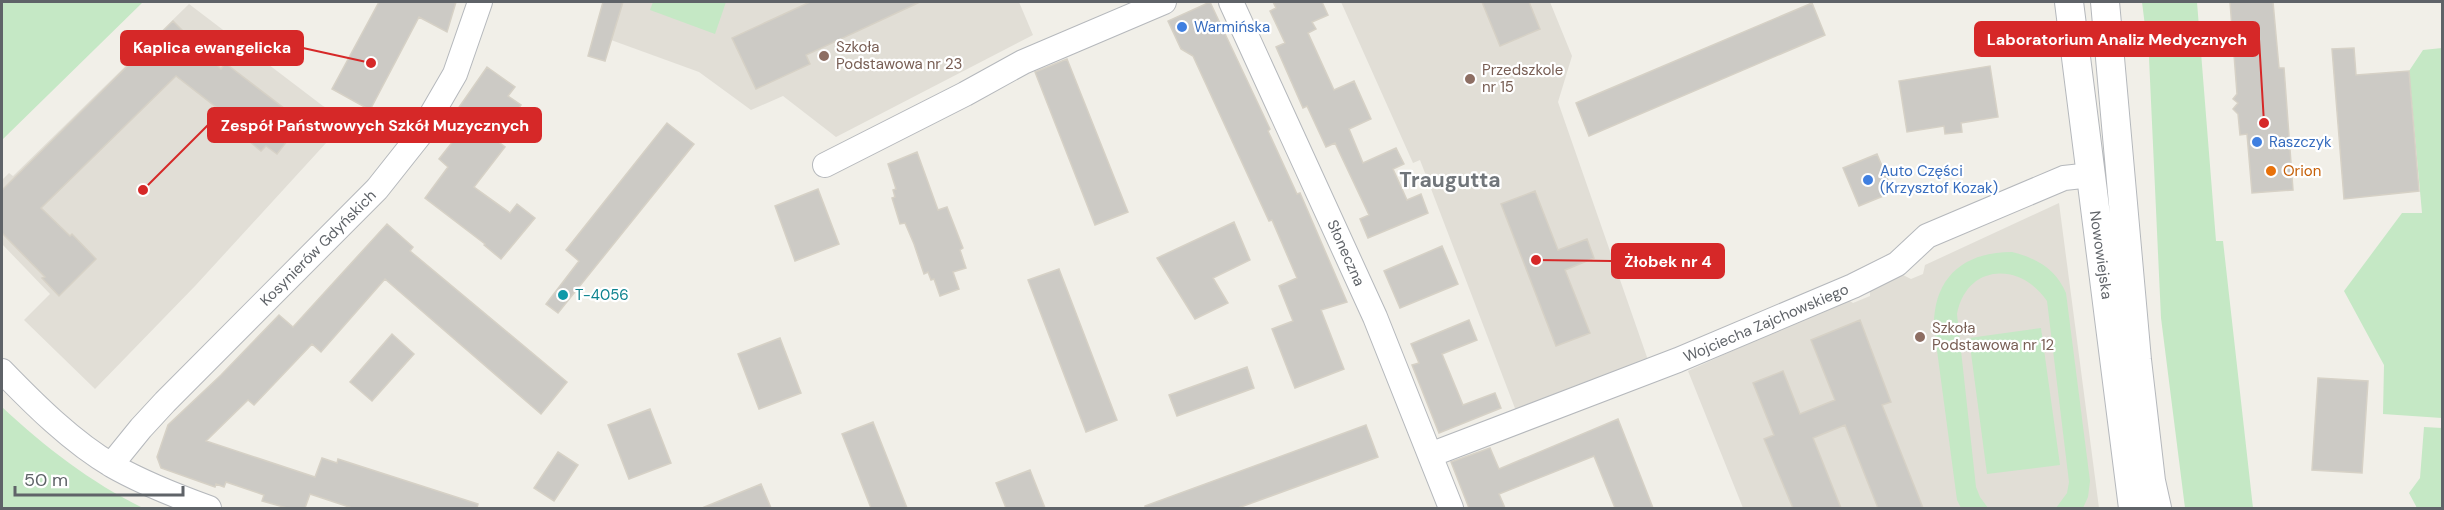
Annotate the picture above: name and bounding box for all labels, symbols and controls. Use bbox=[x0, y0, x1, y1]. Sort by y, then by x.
place label: Warmińska bbox=[1194, 17, 1270, 37]
marker: Warmińska bbox=[1175, 20, 1189, 34]
callout: Laboratorium Analiz Medycznych bbox=[1975, 22, 2259, 56]
text: Laboratorium Analiz Medycznych bbox=[1987, 29, 2247, 50]
callout: Kaplica ewangelicka bbox=[121, 31, 303, 65]
text: Kaplica ewangelicka bbox=[133, 37, 291, 58]
place label: Szkoła Podstawowa nr 23 bbox=[836, 37, 962, 74]
marker: Szkoła Podstawowa nr 23 bbox=[817, 49, 831, 63]
place label: Przedszkole nr 15 bbox=[1482, 60, 1563, 97]
marker: Przedszkole nr 15 bbox=[1463, 72, 1477, 86]
callout: Zespół Państwowych Szkół Muzycznych bbox=[208, 108, 541, 142]
text: Zespół Państwowych Szkół Muzycznych bbox=[221, 115, 529, 136]
place label: Raszczyk bbox=[2269, 132, 2332, 152]
marker: Raszczyk bbox=[2250, 135, 2264, 149]
place label: Auto Części (Krzysztof Kozak) bbox=[1880, 161, 1998, 198]
place label: Orion bbox=[2283, 161, 2321, 181]
marker: Orion bbox=[2264, 164, 2278, 178]
district label: Traugutta bbox=[1399, 166, 1501, 194]
marker: Auto Części (Krzysztof Kozak) bbox=[1861, 173, 1875, 187]
street label: Kosynierów Gdyńskich bbox=[256, 186, 380, 310]
street label: Nowowiejska bbox=[2085, 209, 2117, 301]
street label: Słoneczna bbox=[1322, 217, 1370, 289]
callout: Żłobek nr 4 bbox=[1612, 244, 1724, 278]
text: Żłobek nr 4 bbox=[1624, 251, 1712, 272]
street label: Wojciecha Zajchowskiego bbox=[1680, 279, 1852, 367]
place label: T-4056 bbox=[575, 285, 629, 305]
marker: T-4056 bbox=[556, 288, 570, 302]
place label: Szkoła Podstawowa nr 12 bbox=[1932, 318, 2054, 355]
marker: Szkoła Podstawowa nr 12 bbox=[1913, 330, 1927, 344]
scale bar bbox=[15, 459, 183, 497]
text: 50 m bbox=[24, 468, 68, 492]

